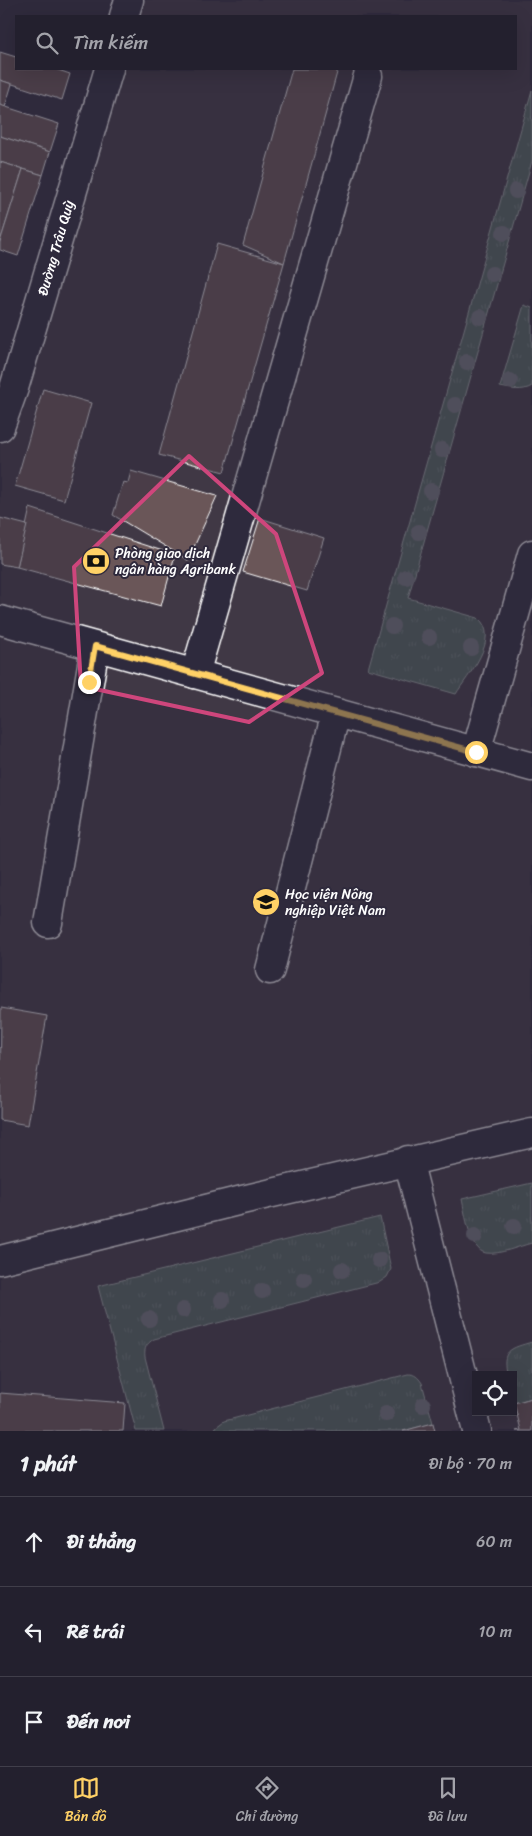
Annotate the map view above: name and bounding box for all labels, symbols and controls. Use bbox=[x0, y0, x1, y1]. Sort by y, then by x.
search box bbox=[15, 15, 517, 70]
text: Tìm kiếm bbox=[73, 26, 148, 59]
icon: search bbox=[33, 29, 61, 57]
street label: Đường Trâu Quỳ bbox=[30, 197, 82, 299]
place label: Phòng giao dịch ngân hàng Agribank bbox=[115, 541, 236, 582]
bank icon: Phòng giao dịch ngân hàng Agribank bbox=[81, 546, 111, 576]
route end bbox=[78, 671, 101, 694]
route start bbox=[465, 741, 488, 764]
place label: Học viện Nông nghiệp Việt Nam bbox=[285, 882, 386, 923]
school or university icon: Học viện Nông nghiệp Việt Nam bbox=[251, 887, 281, 917]
map controls bbox=[472, 1371, 517, 1416]
button: locate bbox=[472, 1371, 517, 1416]
text: 1 phút bbox=[20, 1445, 76, 1483]
text: Đi bộ · 70 m bbox=[429, 1449, 512, 1478]
text: Đi thẳng bbox=[67, 1525, 136, 1558]
text: 60 m bbox=[476, 1527, 512, 1556]
icon: ahead bbox=[20, 1528, 48, 1556]
text: Rẽ trái bbox=[67, 1615, 124, 1648]
text: 10 m bbox=[479, 1617, 512, 1646]
icon: left bbox=[20, 1618, 48, 1646]
text: Đến nơi bbox=[67, 1705, 130, 1738]
icon: arrive bbox=[20, 1708, 48, 1736]
tab: Bản đồ bbox=[65, 1774, 106, 1829]
tab: Chỉ đường bbox=[236, 1774, 298, 1829]
tab: Đã lưu bbox=[428, 1774, 467, 1829]

